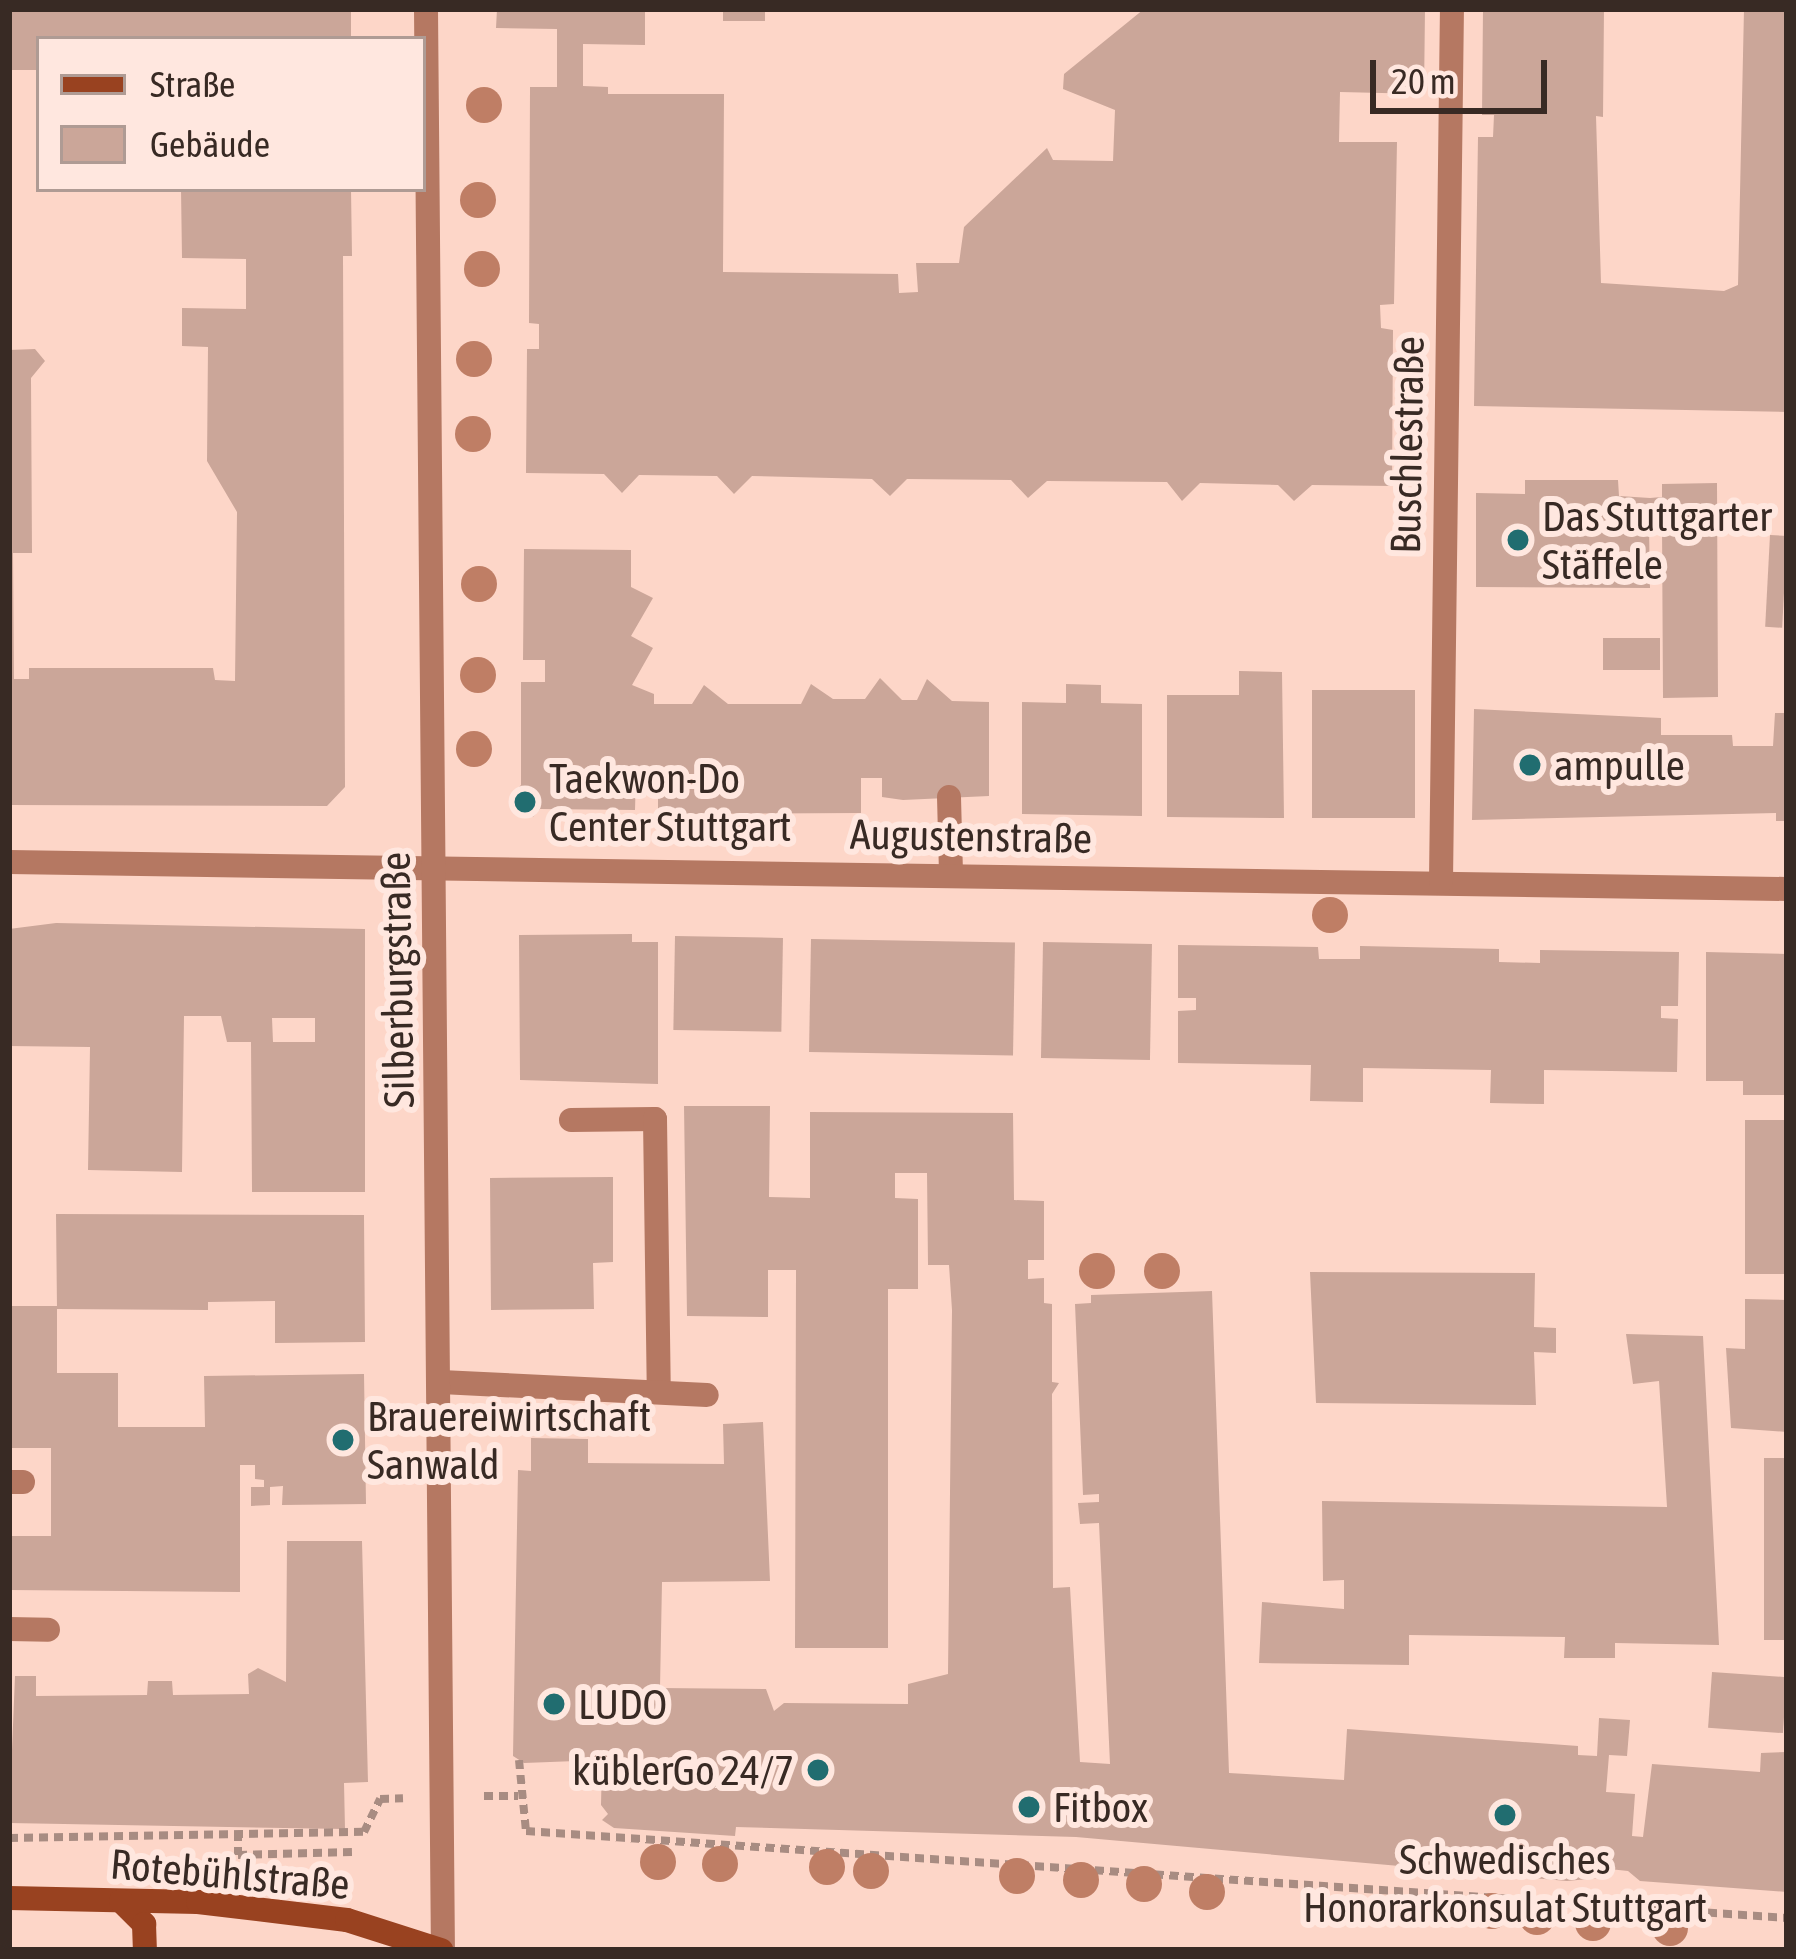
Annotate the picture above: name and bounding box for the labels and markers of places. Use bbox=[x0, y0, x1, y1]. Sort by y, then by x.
place label: Das Stuttgarter Stäffele bbox=[1542, 491, 1772, 590]
marker: Das Stuttgarter Stäffele bbox=[1505, 527, 1531, 553]
place label: ampulle bbox=[1554, 740, 1685, 790]
marker: ampulle bbox=[1517, 752, 1543, 778]
place label: Taekwon-Do Center Stuttgart bbox=[549, 753, 791, 852]
marker: Taekwon-Do Center Stuttgart bbox=[512, 789, 538, 815]
place label: Brauereiwirtschaft Sanwald bbox=[367, 1391, 651, 1490]
marker: Brauereiwirtschaft Sanwald bbox=[330, 1427, 356, 1453]
place label: LUDO bbox=[578, 1679, 667, 1729]
marker: LUDO bbox=[541, 1691, 567, 1717]
place label: küblerGo 24/7 bbox=[572, 1745, 794, 1795]
marker: küblerGo 24/7 bbox=[805, 1757, 831, 1783]
place label: Fitbox bbox=[1053, 1782, 1148, 1832]
marker: Fitbox bbox=[1016, 1794, 1042, 1820]
marker: Schwedisches Honorarkonsulat Stuttgart bbox=[1492, 1802, 1518, 1828]
place label: Schwedisches Honorarkonsulat Stuttgart bbox=[1303, 1834, 1707, 1932]

